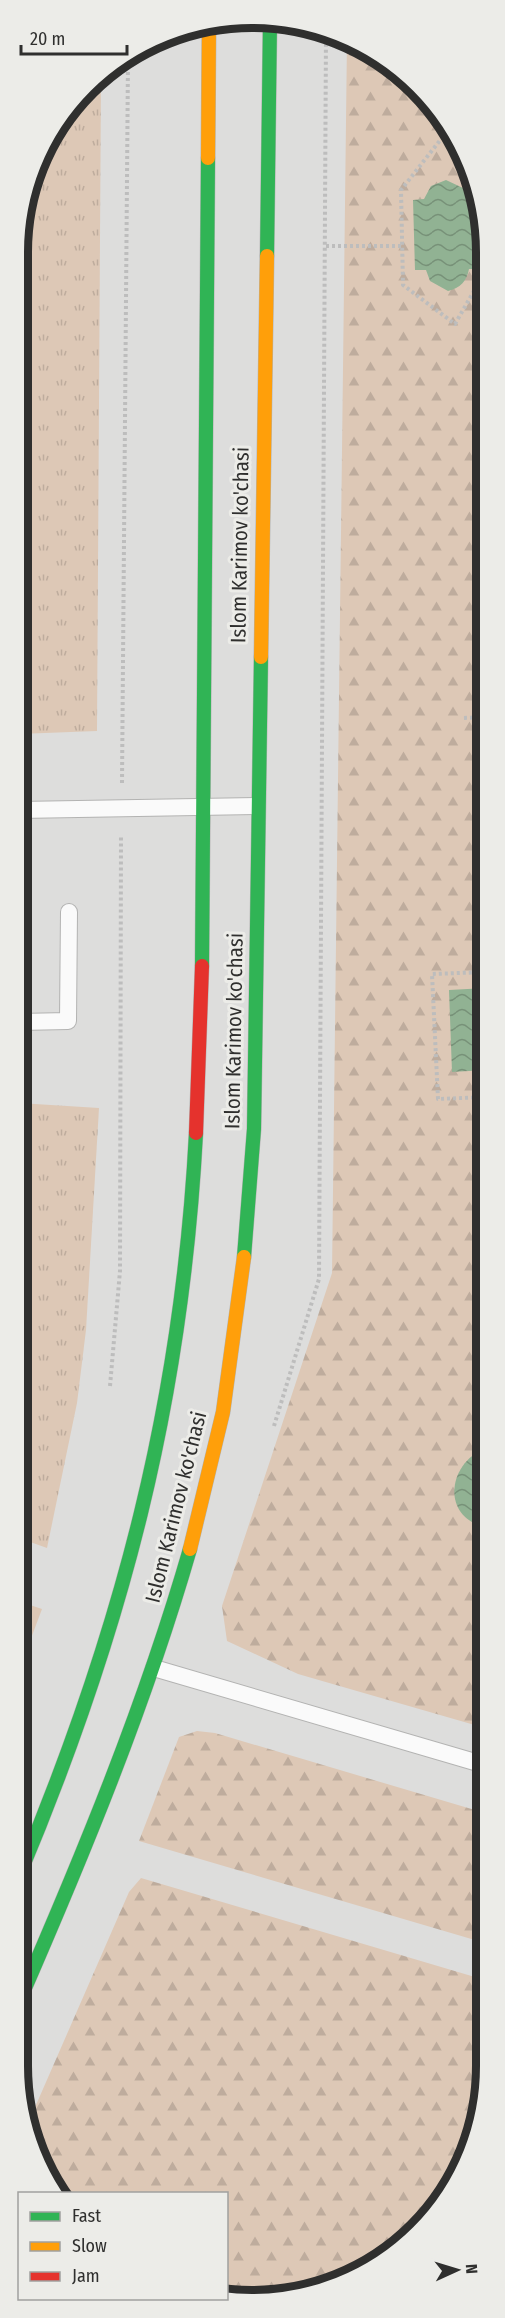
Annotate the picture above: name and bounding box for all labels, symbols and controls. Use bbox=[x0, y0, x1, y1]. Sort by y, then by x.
scale bar bbox=[21, 18, 128, 56]
text: 20 m bbox=[30, 28, 65, 50]
street label: Islom Karimov ko'chasi bbox=[225, 447, 255, 643]
street label: Islom Karimov ko'chasi bbox=[219, 933, 249, 1129]
street label: Islom Karimov ko'chasi bbox=[140, 1409, 212, 1605]
legend bbox=[18, 2192, 228, 2300]
text: Fast bbox=[72, 2205, 101, 2227]
text: Slow bbox=[72, 2235, 107, 2257]
north arrow bbox=[427, 2240, 487, 2300]
text: N bbox=[462, 2264, 481, 2274]
text: Jam bbox=[72, 2265, 100, 2287]

